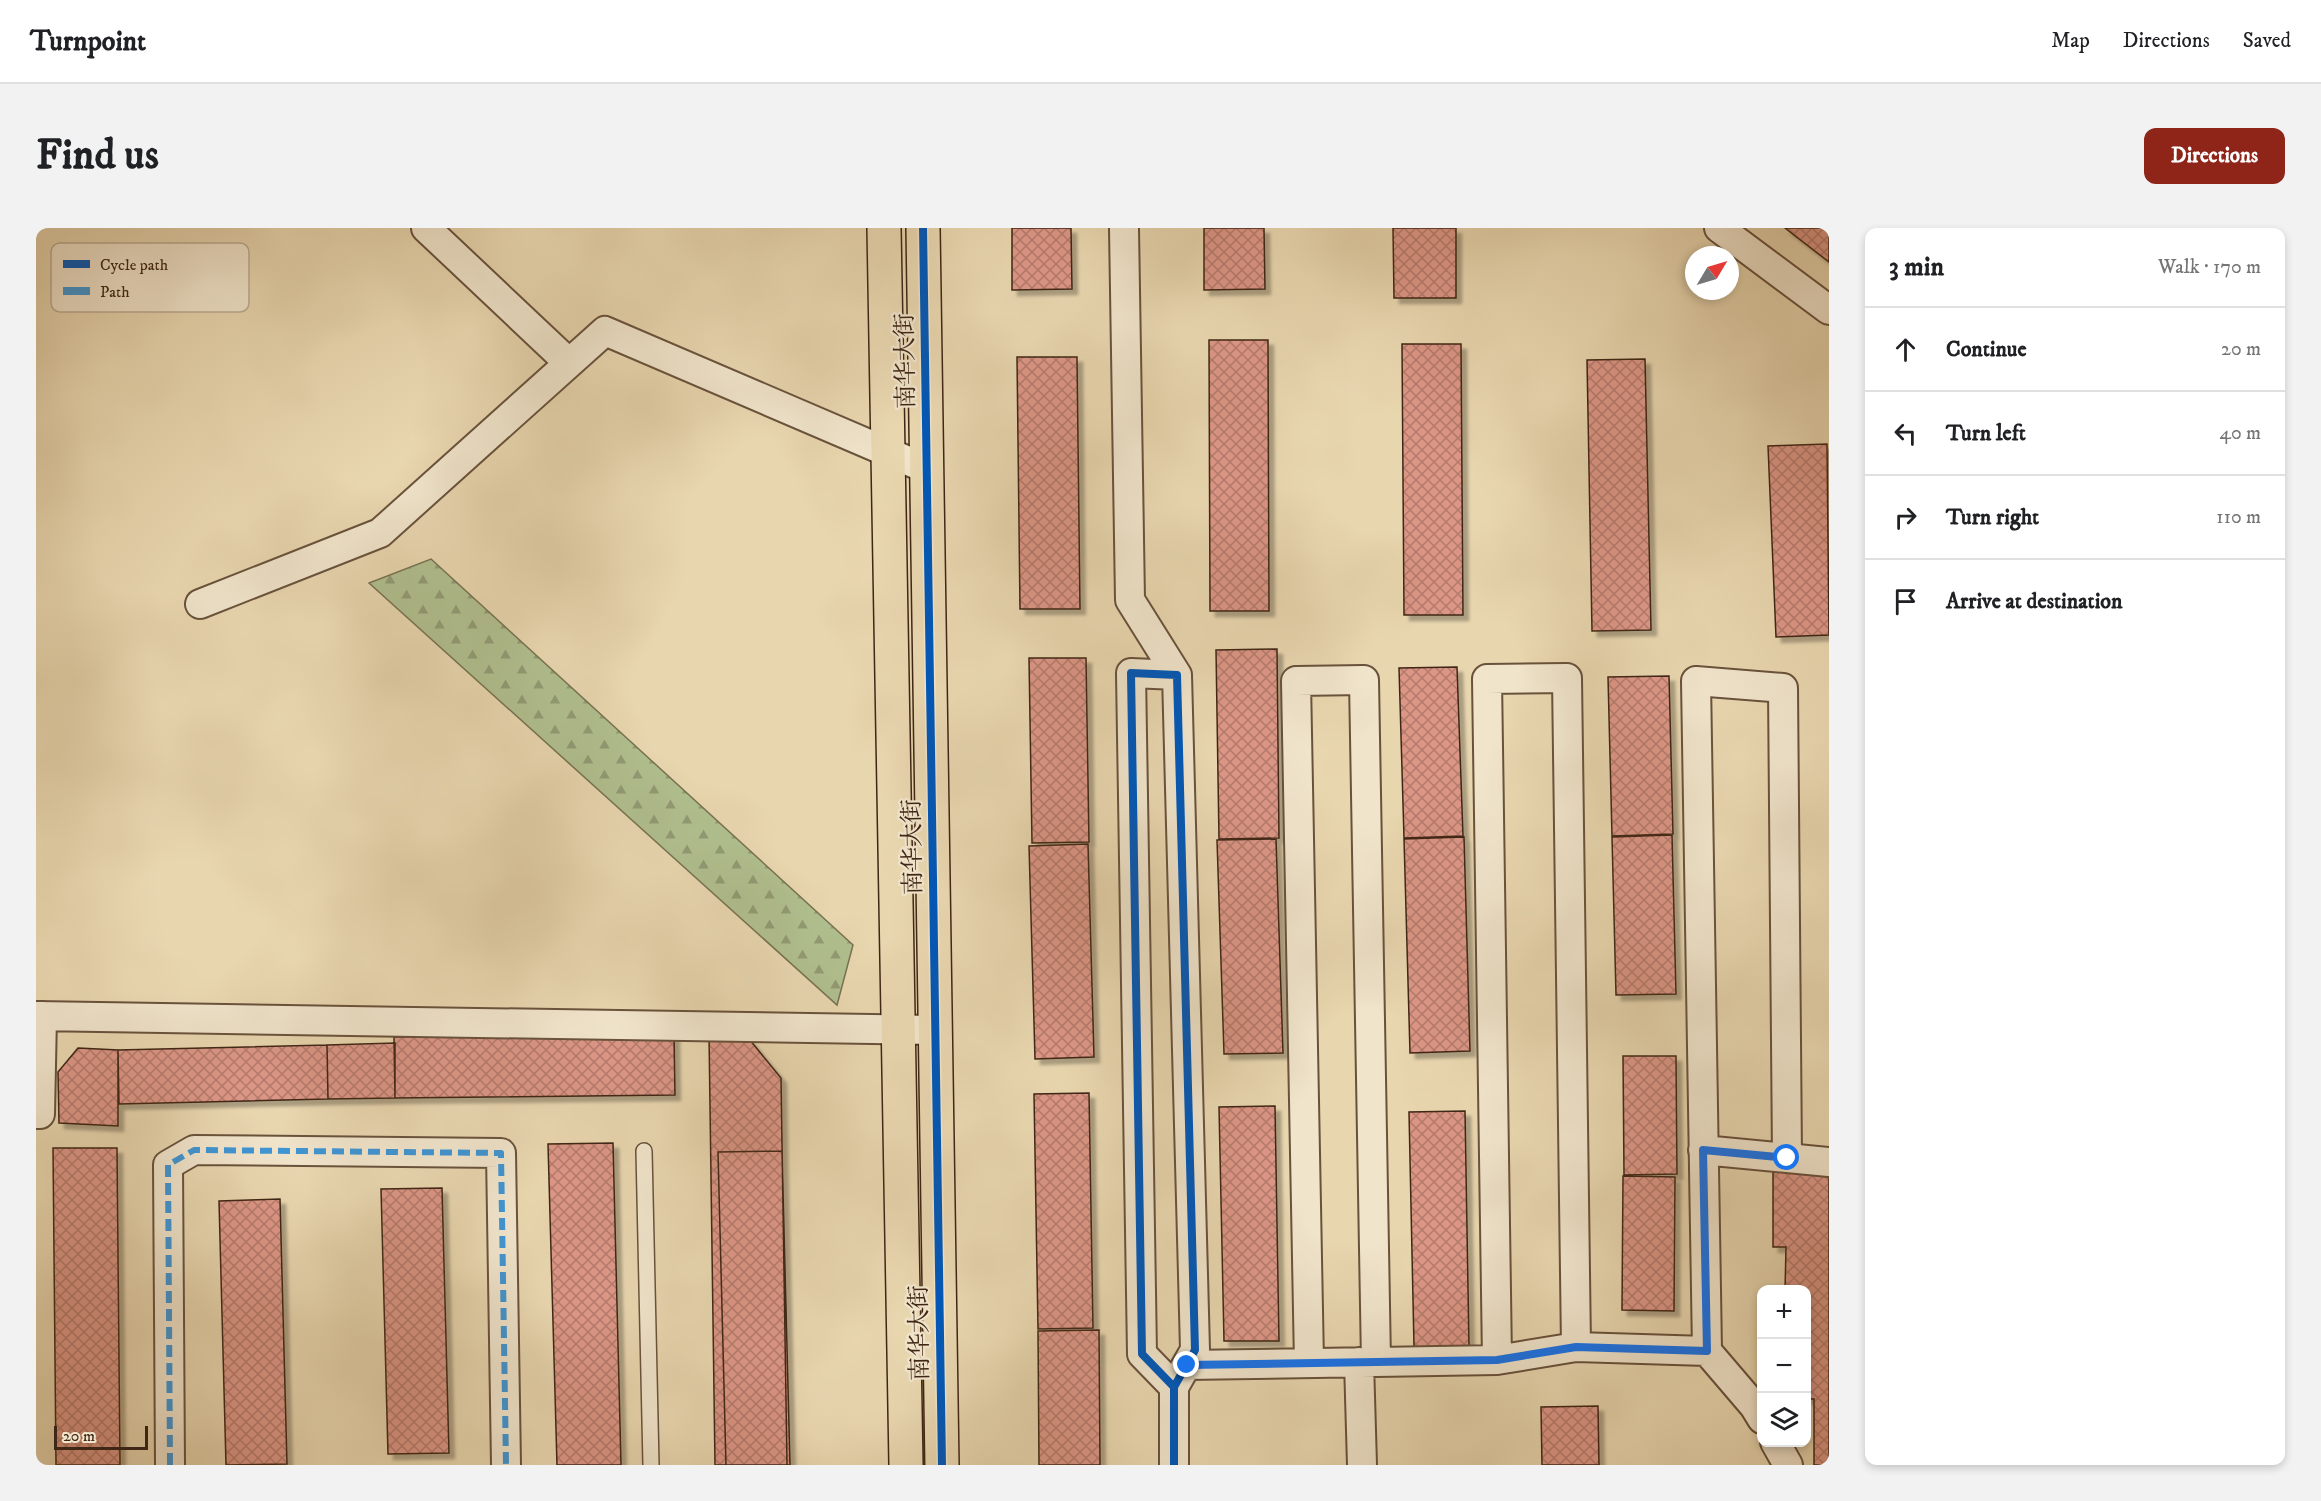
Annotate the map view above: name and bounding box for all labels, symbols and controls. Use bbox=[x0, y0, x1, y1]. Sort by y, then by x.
text: Turnpoint bbox=[30, 24, 146, 59]
text: Map bbox=[2051, 28, 2090, 54]
text: Directions bbox=[2123, 28, 2210, 54]
text: Saved bbox=[2243, 28, 2291, 54]
button: Directions bbox=[2144, 128, 2285, 184]
text: Find us bbox=[36, 130, 159, 182]
legend bbox=[51, 243, 249, 312]
north arrow bbox=[1685, 246, 1739, 300]
text: 3 min bbox=[1889, 251, 1944, 284]
text: Cycle path bbox=[100, 255, 169, 275]
text: Walk · 170 m bbox=[2158, 255, 2261, 280]
text: Path bbox=[100, 282, 130, 302]
street label: 南华大街 bbox=[890, 313, 922, 409]
icon: ahead bbox=[1889, 333, 1922, 366]
text: Continue bbox=[1946, 336, 2027, 363]
text: 20 m bbox=[2221, 337, 2261, 362]
icon: left bbox=[1889, 417, 1922, 450]
text: Turn left bbox=[1946, 420, 2026, 447]
text: 40 m bbox=[2219, 421, 2261, 446]
icon: right bbox=[1889, 501, 1922, 534]
text: Turn right bbox=[1946, 504, 2039, 531]
text: 110 m bbox=[2216, 505, 2261, 530]
icon: arrive bbox=[1889, 585, 1922, 618]
text: Arrive at destination bbox=[1946, 588, 2123, 615]
street label: 南华大街 bbox=[897, 799, 929, 895]
route start bbox=[1773, 1144, 1799, 1170]
street label: 南华大街 bbox=[904, 1285, 936, 1381]
map controls bbox=[1757, 1285, 1811, 1447]
button: + bbox=[1757, 1285, 1811, 1339]
button: − bbox=[1757, 1339, 1811, 1393]
route end bbox=[1173, 1351, 1199, 1377]
button: layers bbox=[1757, 1393, 1811, 1447]
scale bar bbox=[54, 1423, 148, 1450]
text: 20 m bbox=[63, 1426, 95, 1446]

